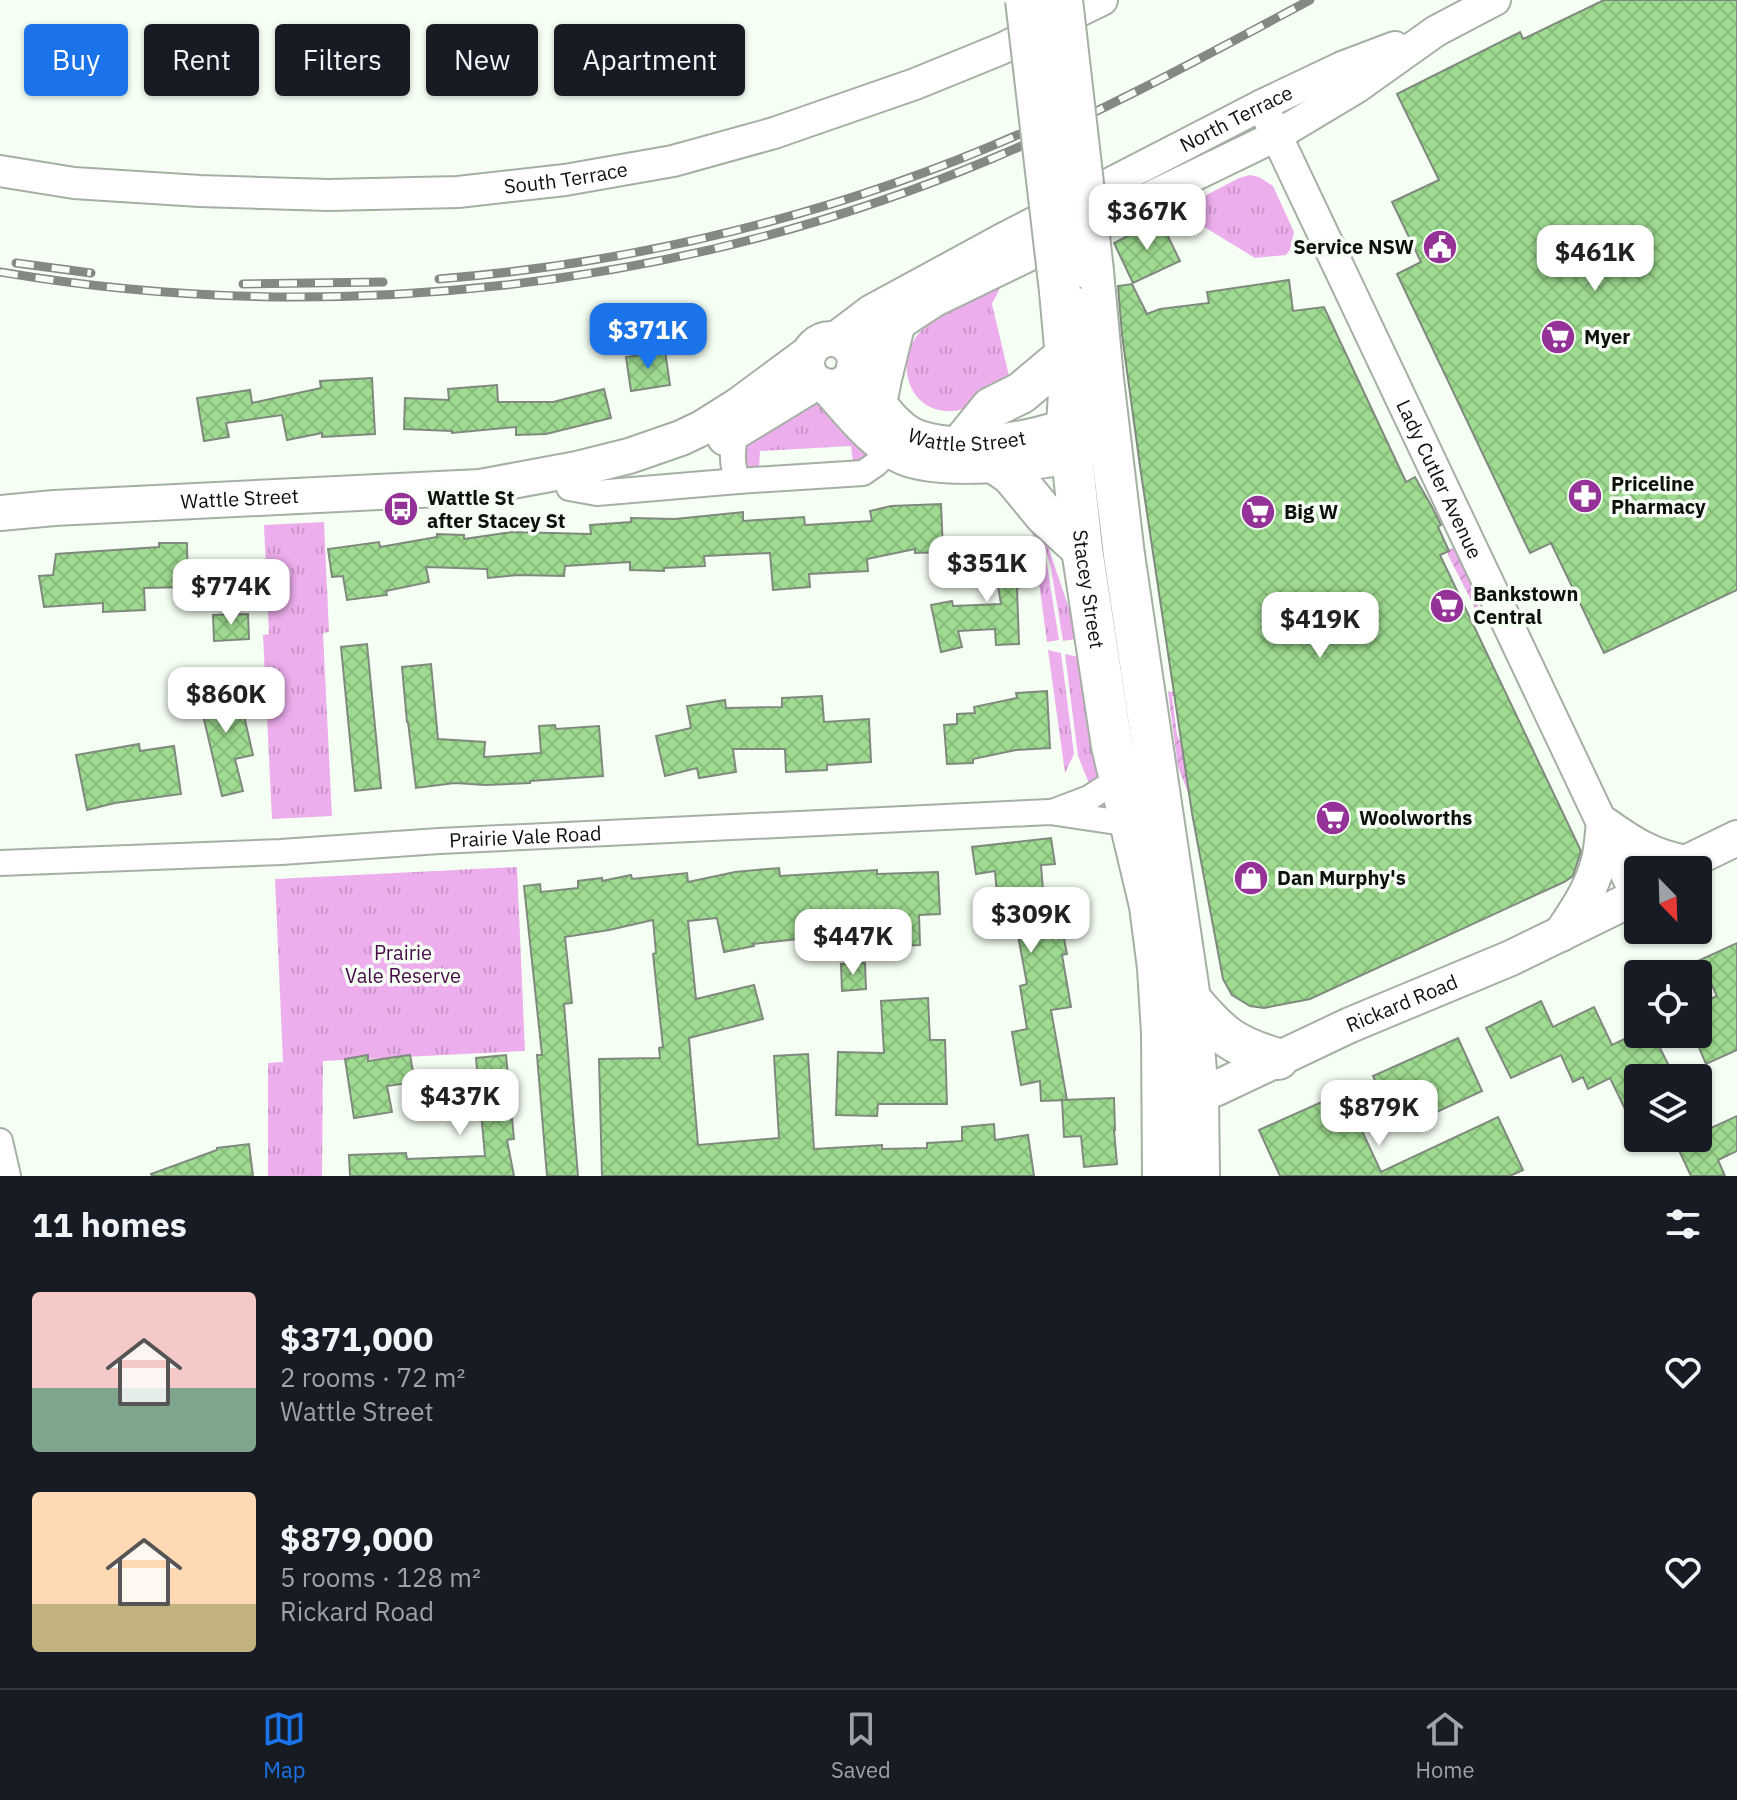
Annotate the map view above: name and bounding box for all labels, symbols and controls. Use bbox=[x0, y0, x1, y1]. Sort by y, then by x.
chip: Buy bbox=[24, 24, 128, 96]
chip: Rent bbox=[144, 24, 259, 96]
chip: Filters bbox=[275, 24, 410, 96]
chip: New bbox=[426, 24, 538, 96]
chip: Apartment bbox=[554, 24, 745, 96]
street label: North Terrace bbox=[1175, 78, 1297, 158]
street label: South Terrace bbox=[502, 155, 630, 200]
pin: $367K bbox=[1091, 184, 1203, 252]
text: $367K bbox=[1107, 193, 1187, 227]
pin: $461K bbox=[1539, 225, 1651, 293]
public building icon: Service NSW bbox=[1421, 228, 1459, 266]
place label: Service NSW bbox=[1293, 233, 1414, 260]
text: $461K bbox=[1555, 234, 1635, 268]
pin: $371K bbox=[592, 303, 704, 371]
text: $371K bbox=[608, 312, 688, 346]
supermarket icon: Myer bbox=[1539, 318, 1577, 356]
place label: Myer bbox=[1584, 323, 1630, 350]
street label: Lady Cutler Avenue bbox=[1390, 395, 1489, 563]
street label: Wattle Street bbox=[904, 421, 1028, 457]
place label: Priceline Pharmacy bbox=[1611, 470, 1706, 520]
pharmacy icon: Priceline Pharmacy bbox=[1566, 477, 1604, 515]
street label: Wattle Street bbox=[180, 482, 299, 515]
place label: Wattle St after Stacey St bbox=[427, 484, 565, 534]
bus stop icon: Wattle St after Stacey St bbox=[382, 490, 420, 528]
supermarket icon: Big W bbox=[1239, 493, 1277, 531]
place label: Big W bbox=[1284, 498, 1338, 525]
street label: Stacey Street bbox=[1067, 528, 1111, 650]
pin: $351K bbox=[931, 536, 1043, 604]
text: $351K bbox=[947, 545, 1027, 579]
pin: $774K bbox=[175, 559, 287, 627]
text: $774K bbox=[191, 568, 271, 602]
place label: Bankstown Central bbox=[1473, 580, 1578, 630]
supermarket icon: Bankstown Central bbox=[1428, 587, 1466, 625]
pin: $419K bbox=[1264, 592, 1376, 660]
text: $419K bbox=[1280, 601, 1360, 635]
pin: $860K bbox=[170, 667, 282, 735]
text: $860K bbox=[186, 676, 266, 710]
supermarket icon: Woolworths bbox=[1314, 799, 1352, 837]
place label: Woolworths bbox=[1359, 804, 1472, 831]
street label: Prairie Vale Road bbox=[449, 819, 602, 854]
north arrow bbox=[1624, 856, 1712, 944]
map controls bbox=[1624, 856, 1712, 1152]
shop icon: Dan Murphy's bbox=[1232, 859, 1270, 897]
place label: Dan Murphy's bbox=[1277, 864, 1406, 891]
pin: $309K bbox=[975, 887, 1087, 955]
text: $309K bbox=[991, 896, 1071, 930]
pin: $447K bbox=[797, 909, 909, 977]
text: $447K bbox=[813, 918, 893, 952]
park label: Prairie Vale Reserve bbox=[345, 939, 461, 989]
button: locate bbox=[1624, 960, 1712, 1048]
street label: Rickard Road bbox=[1342, 968, 1462, 1038]
button: layers bbox=[1624, 1064, 1712, 1152]
pin: $437K bbox=[404, 1069, 516, 1137]
text: $437K bbox=[420, 1078, 500, 1112]
pin: $879K bbox=[1323, 1080, 1435, 1148]
text: $879K bbox=[1339, 1089, 1419, 1123]
text: 11 homes bbox=[32, 1202, 187, 1246]
icon: filters bbox=[1661, 1202, 1705, 1246]
text: $371,000 bbox=[280, 1316, 433, 1360]
icon: home bbox=[96, 1324, 192, 1420]
icon: heart bbox=[1661, 1350, 1705, 1394]
text: 2 rooms · 72 m² bbox=[280, 1360, 465, 1394]
text: Wattle Street bbox=[280, 1394, 434, 1428]
text: $879,000 bbox=[280, 1516, 433, 1560]
icon: home bbox=[96, 1524, 192, 1620]
icon: heart bbox=[1661, 1550, 1705, 1594]
text: 5 rooms · 128 m² bbox=[280, 1560, 481, 1594]
text: Rickard Road bbox=[280, 1594, 434, 1628]
tab: Map bbox=[262, 1707, 306, 1784]
tab: Saved bbox=[831, 1707, 891, 1784]
tab: Home bbox=[1415, 1707, 1475, 1784]

